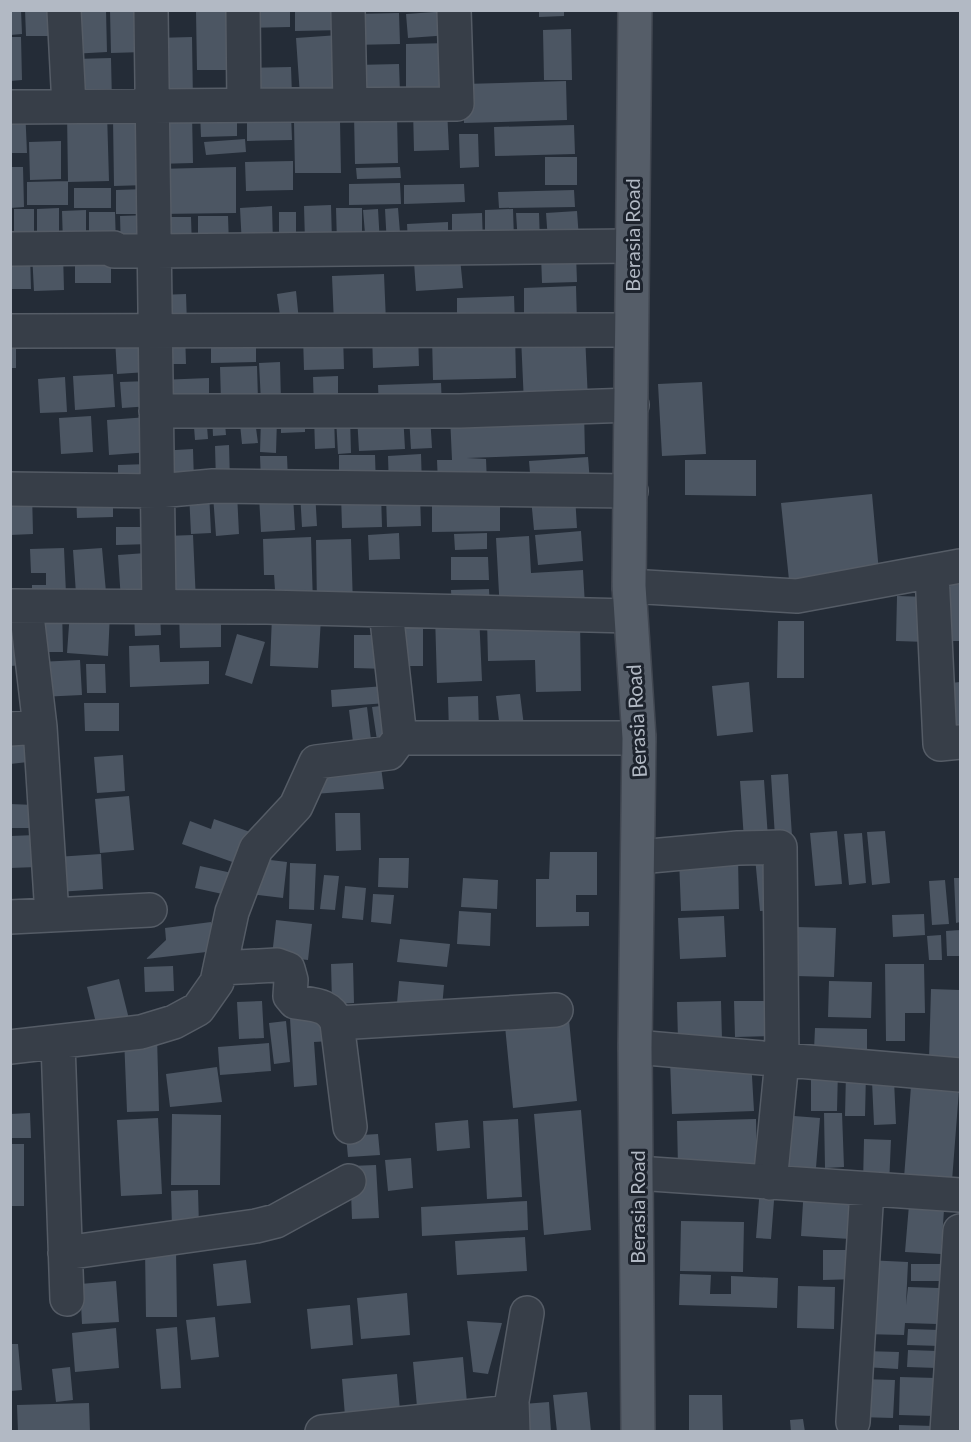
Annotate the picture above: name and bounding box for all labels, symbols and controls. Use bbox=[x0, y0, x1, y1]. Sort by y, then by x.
street label: Berasia Road bbox=[620, 178, 644, 292]
street label: Berasia Road bbox=[621, 664, 651, 778]
street label: Berasia Road bbox=[625, 1150, 649, 1264]

